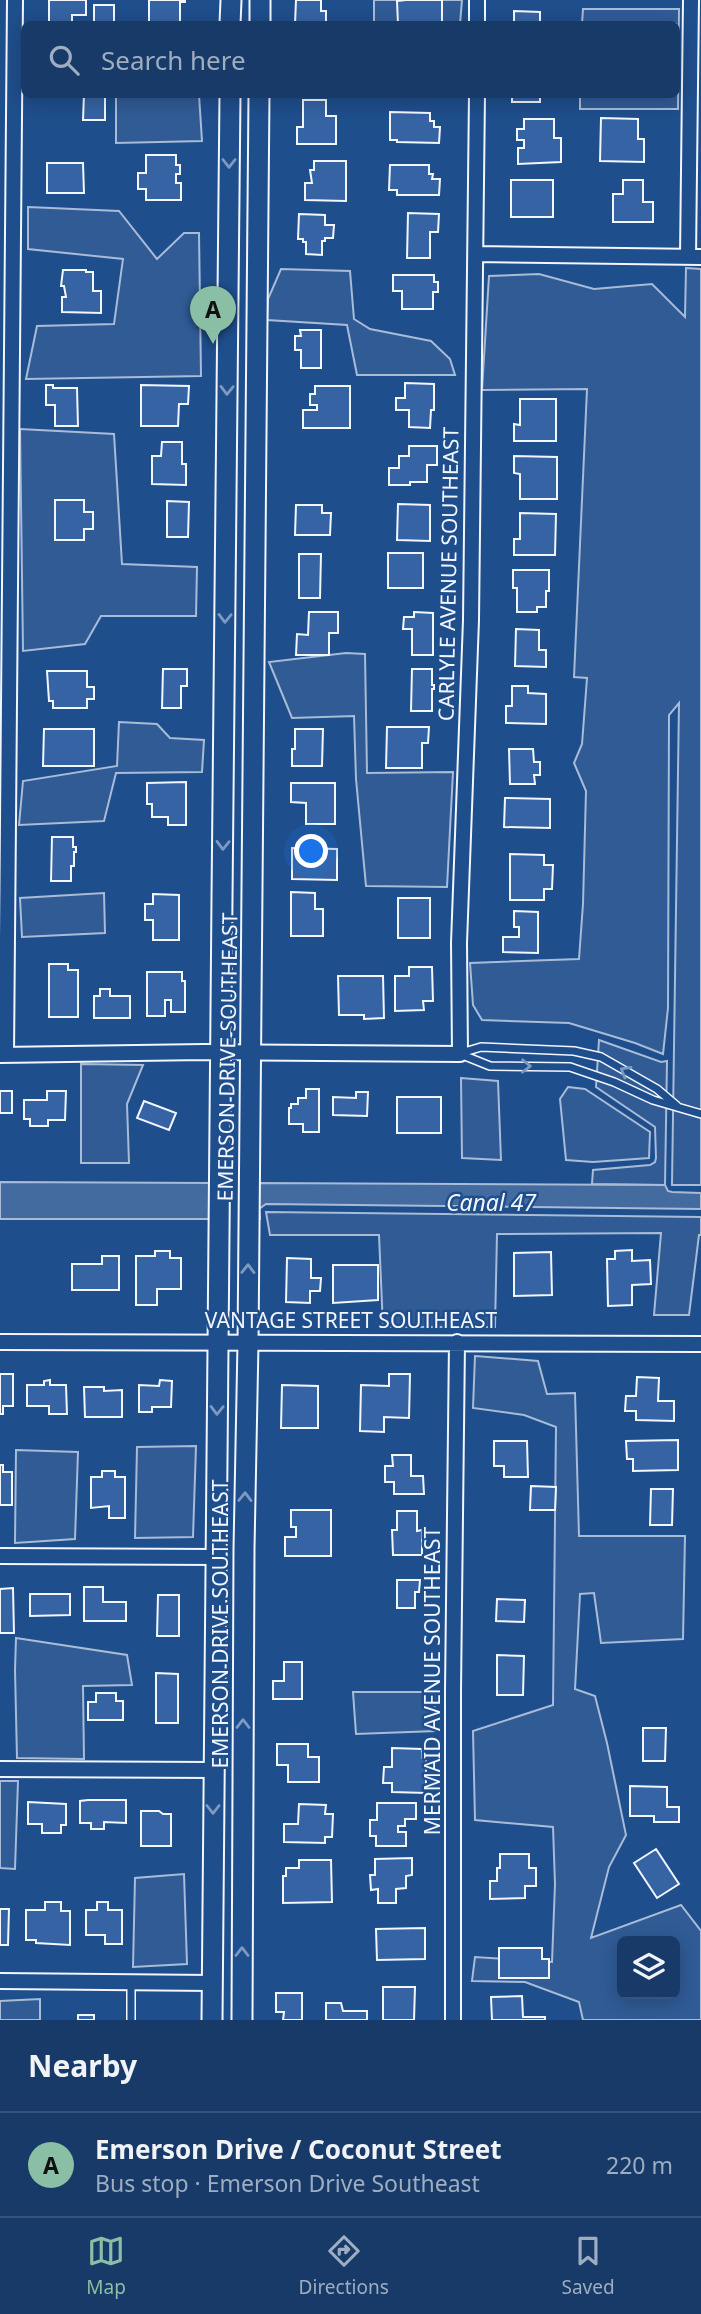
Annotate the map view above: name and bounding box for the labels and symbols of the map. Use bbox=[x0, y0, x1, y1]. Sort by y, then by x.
one-way arrow bbox=[221, 158, 237, 168]
pin: A bbox=[190, 286, 236, 344]
one-way arrow bbox=[219, 385, 235, 396]
street label: CARLYLE AVENUE SOUTHEAST bbox=[431, 426, 465, 721]
one-way arrow bbox=[217, 613, 233, 623]
your location bbox=[294, 834, 328, 868]
one-way arrow bbox=[215, 840, 231, 851]
street label: EMERSON DRIVE SOUTHEAST bbox=[210, 912, 244, 1202]
one-way arrow bbox=[521, 1058, 532, 1074]
one-way arrow bbox=[620, 1066, 633, 1079]
water label: Canal 47 bbox=[446, 1186, 536, 1218]
one-way arrow bbox=[241, 1264, 256, 1275]
street label: VANTAGE STREET SOUTHEAST bbox=[205, 1306, 497, 1334]
one-way arrow bbox=[209, 1406, 225, 1416]
street label: EMERSON DRIVE SOUTHEAST bbox=[206, 1479, 234, 1768]
one-way arrow bbox=[237, 1491, 253, 1502]
street label: MERMAID AVENUE SOUTHEAST bbox=[418, 1527, 446, 1835]
one-way arrow bbox=[235, 1719, 251, 1729]
one-way arrow bbox=[205, 1805, 221, 1815]
one-way arrow bbox=[234, 1946, 250, 1957]

